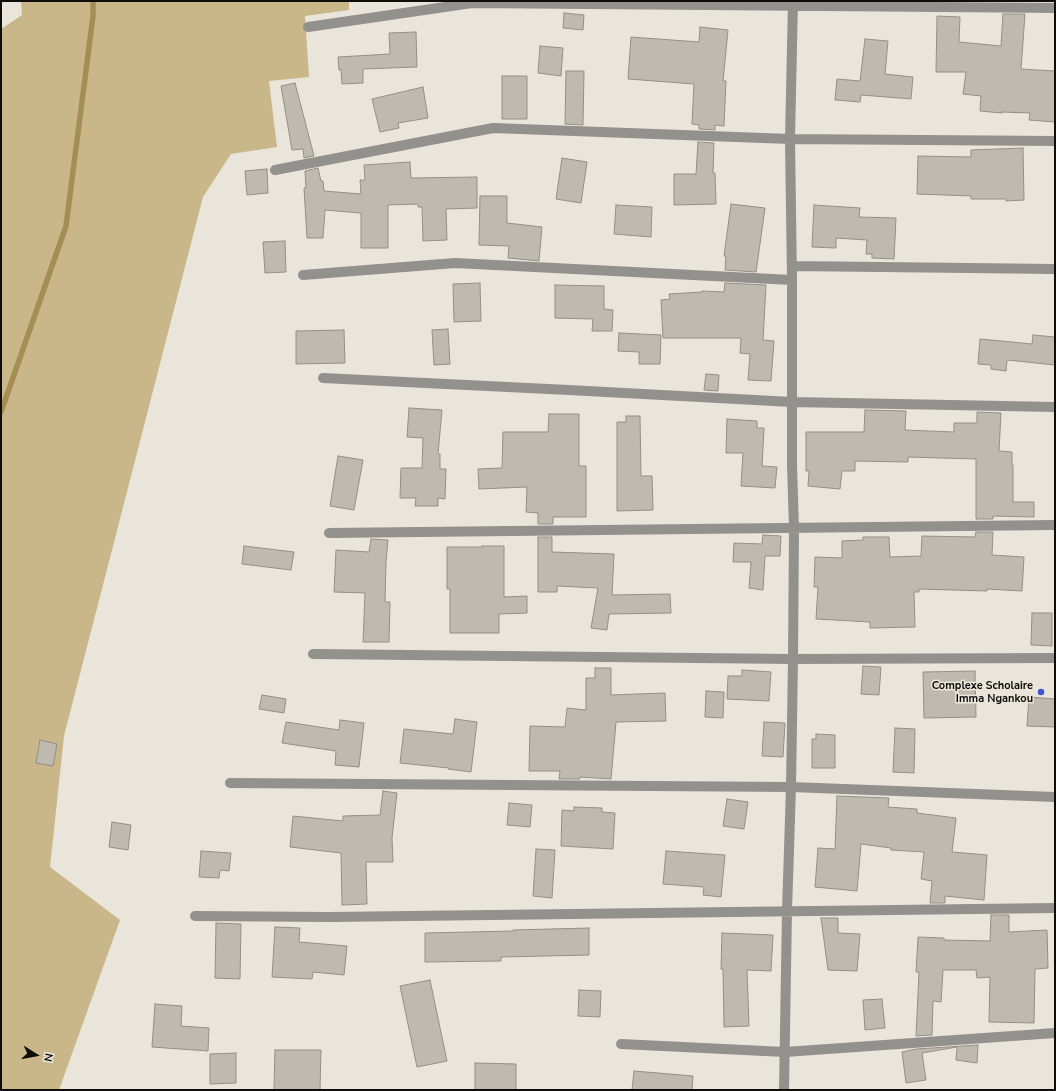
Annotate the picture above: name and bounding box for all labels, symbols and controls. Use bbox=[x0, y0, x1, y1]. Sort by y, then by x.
place label: Complexe Scholaire Imma Ngankou bbox=[932, 679, 1033, 705]
marker: Complexe Scholaire Imma Ngankou bbox=[1036, 687, 1046, 697]
north arrow bbox=[16, 1035, 56, 1075]
text: N bbox=[40, 1052, 56, 1063]

